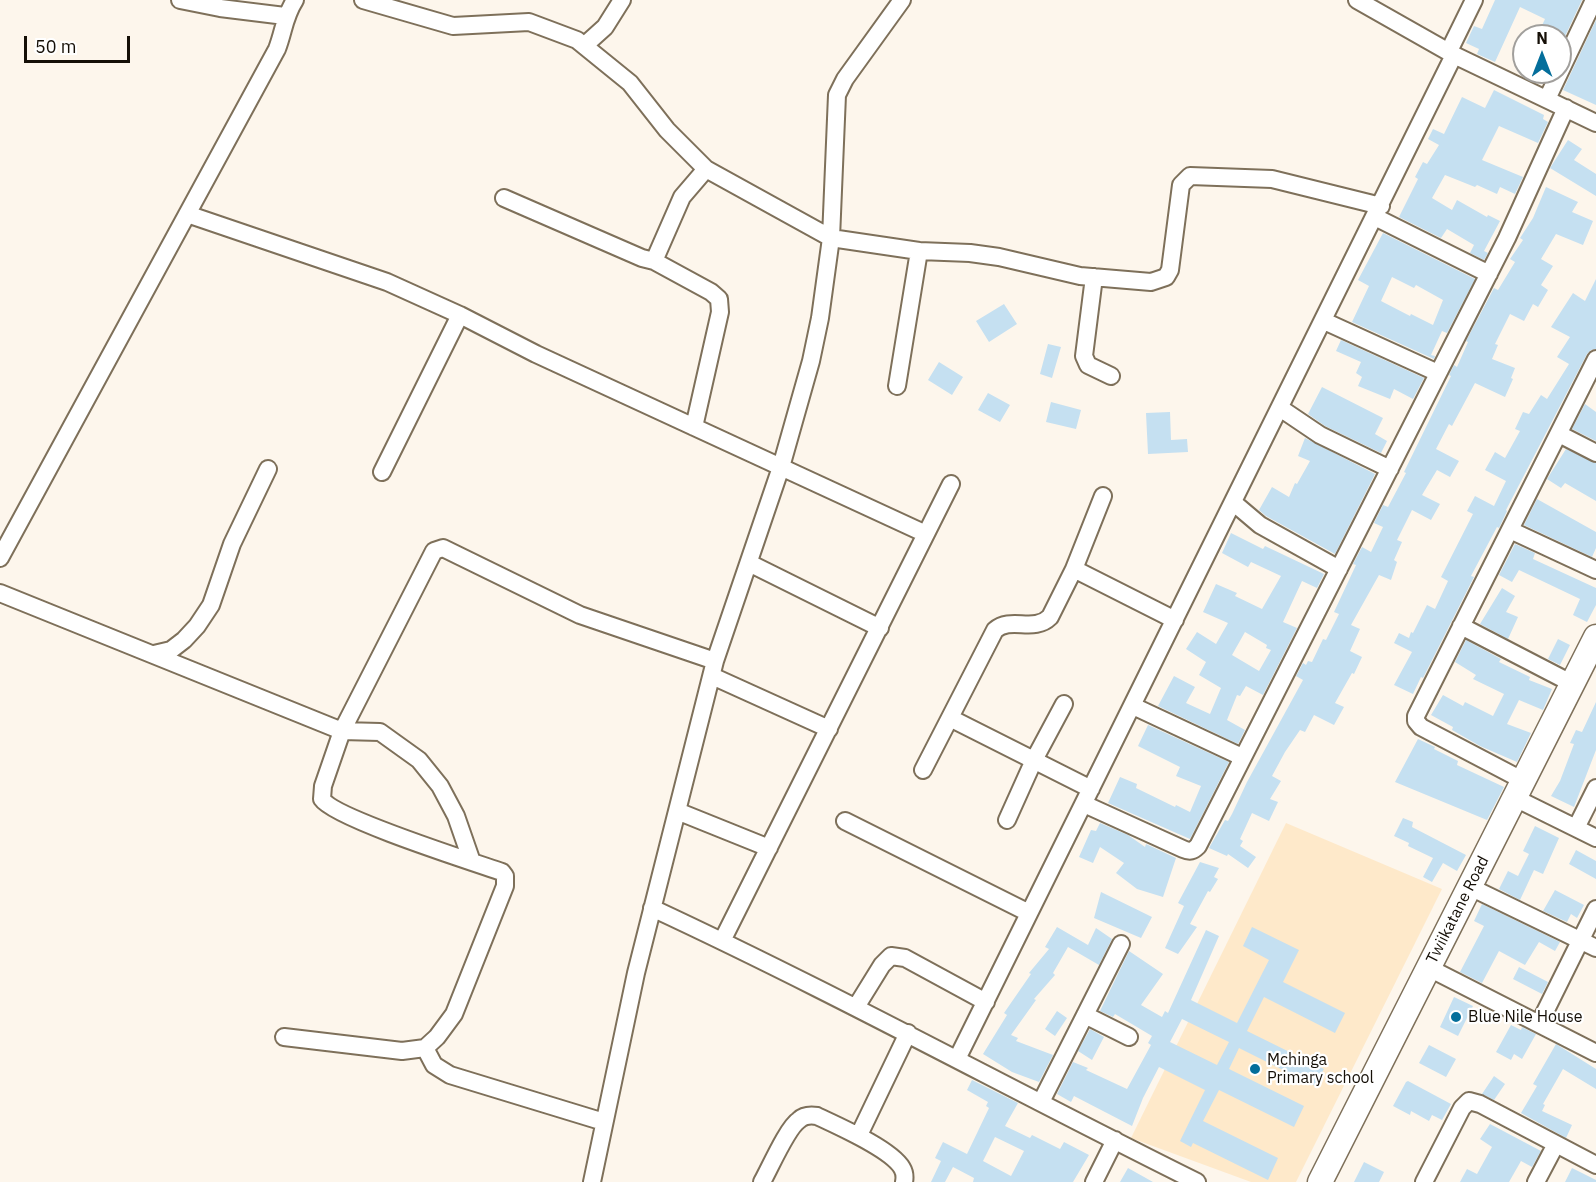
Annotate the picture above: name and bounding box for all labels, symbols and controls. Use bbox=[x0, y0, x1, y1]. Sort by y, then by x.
scale bar bbox=[27, 24, 134, 62]
north arrow bbox=[1512, 24, 1572, 84]
text: N bbox=[1536, 28, 1548, 48]
text: 50 m bbox=[35, 35, 77, 58]
street label: Twiikatane Road bbox=[1423, 853, 1493, 967]
place label: Blue Nile House bbox=[1468, 1007, 1583, 1027]
marker: Blue Nile House bbox=[1449, 1010, 1463, 1024]
place label: Mchinga Primary school bbox=[1267, 1050, 1374, 1088]
marker: Mchinga Primary school bbox=[1248, 1062, 1262, 1076]

